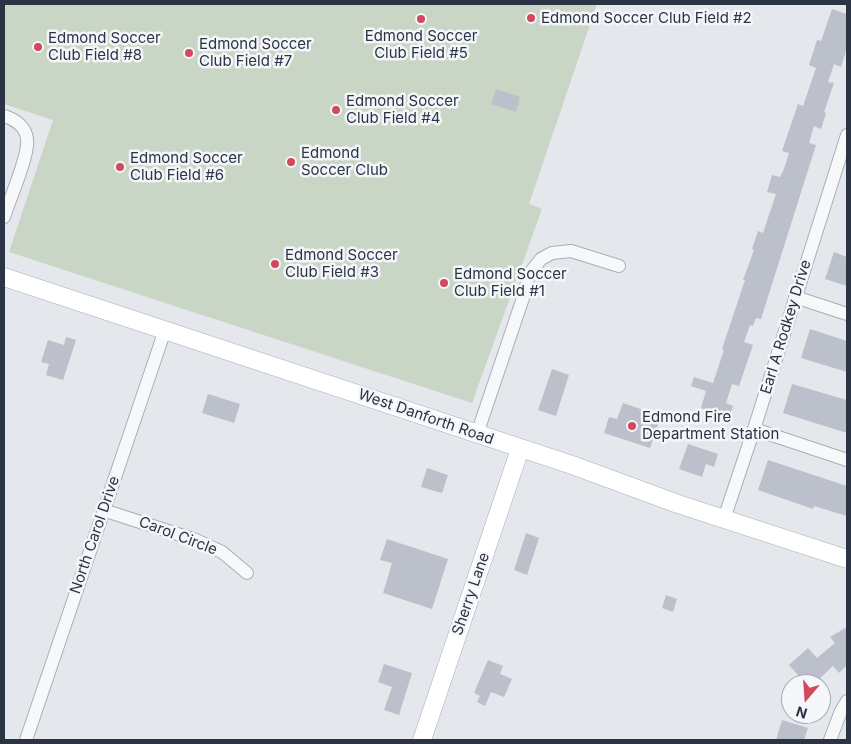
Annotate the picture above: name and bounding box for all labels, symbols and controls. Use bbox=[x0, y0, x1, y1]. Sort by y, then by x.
place label: Edmond Soccer Club Field #2 bbox=[541, 9, 752, 27]
marker: Edmond Soccer Club Field #2 bbox=[525, 12, 537, 24]
marker: Edmond Soccer Club Field #5 bbox=[415, 13, 427, 25]
place label: Edmond Soccer Club Field #5 bbox=[365, 27, 477, 62]
place label: Edmond Soccer Club Field #8 bbox=[48, 29, 161, 64]
place label: Edmond Soccer Club Field #7 bbox=[199, 35, 312, 70]
marker: Edmond Soccer Club Field #8 bbox=[32, 41, 44, 53]
marker: Edmond Soccer Club Field #7 bbox=[183, 47, 195, 59]
place label: Edmond Soccer Club Field #4 bbox=[346, 92, 459, 127]
marker: Edmond Soccer Club Field #4 bbox=[330, 104, 342, 116]
place label: Edmond Soccer Club bbox=[301, 144, 388, 179]
place label: Edmond Soccer Club Field #6 bbox=[130, 149, 243, 184]
marker: Edmond Soccer Club bbox=[285, 156, 297, 168]
marker: Edmond Soccer Club Field #6 bbox=[114, 161, 126, 173]
place label: Edmond Soccer Club Field #3 bbox=[285, 246, 398, 281]
marker: Edmond Soccer Club Field #3 bbox=[269, 258, 281, 270]
street label: Earl A Rodkey Drive bbox=[757, 258, 815, 396]
place label: Edmond Soccer Club Field #1 bbox=[454, 265, 567, 300]
marker: Edmond Soccer Club Field #1 bbox=[438, 277, 450, 289]
street label: West Danforth Road bbox=[356, 385, 496, 449]
place label: Edmond Fire Department Station bbox=[642, 408, 779, 443]
marker: Edmond Fire Department Station bbox=[626, 420, 638, 432]
street label: North Carol Drive bbox=[66, 474, 124, 596]
street label: Carol Circle bbox=[136, 513, 220, 559]
street label: Sherry Lane bbox=[448, 550, 494, 638]
north arrow bbox=[781, 674, 831, 724]
text: N bbox=[794, 703, 809, 723]

